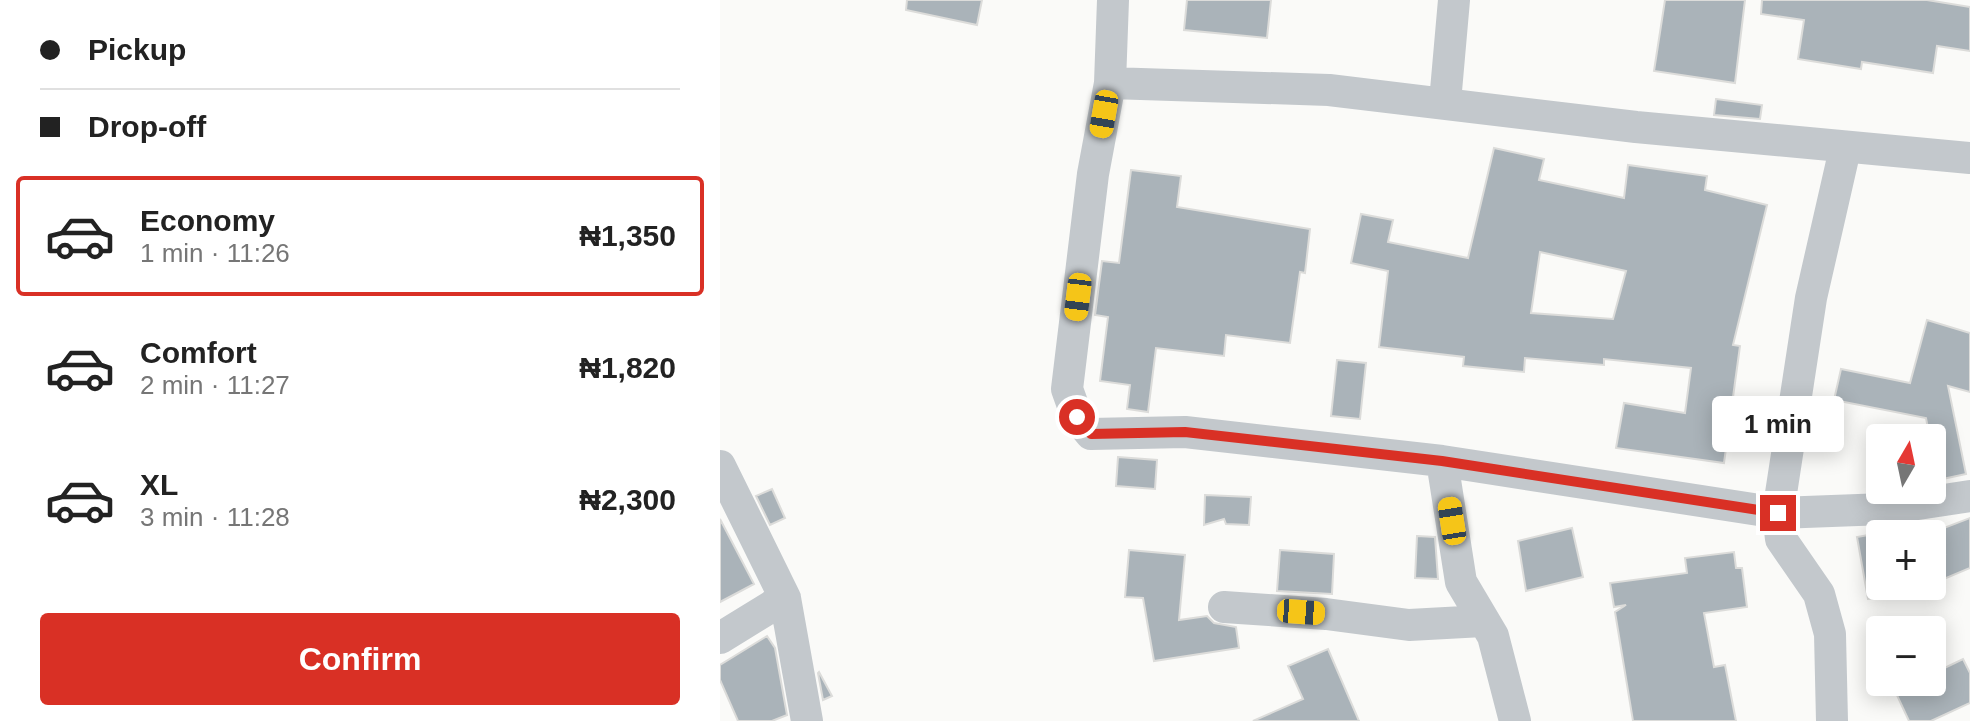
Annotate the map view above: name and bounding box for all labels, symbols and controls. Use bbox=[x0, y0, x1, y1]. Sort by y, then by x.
text: Pickup bbox=[88, 33, 186, 66]
car bbox=[1088, 88, 1120, 140]
text: Drop-off bbox=[88, 110, 206, 143]
icon: car bbox=[44, 200, 116, 272]
text: Economy bbox=[140, 204, 275, 237]
text: ₦1,350 bbox=[579, 219, 676, 252]
text: 1 min · 11:26 bbox=[140, 238, 290, 268]
car bbox=[1063, 272, 1093, 322]
icon: car bbox=[44, 332, 116, 404]
text: Comfort bbox=[140, 336, 257, 369]
text: ₦1,820 bbox=[579, 351, 676, 384]
text: 2 min · 11:27 bbox=[140, 370, 290, 400]
callout: 1 min bbox=[1712, 397, 1844, 453]
route start bbox=[1059, 399, 1095, 435]
text: 1 min bbox=[1744, 409, 1812, 439]
north arrow bbox=[1866, 424, 1946, 504]
map controls bbox=[1866, 424, 1946, 696]
icon: car bbox=[44, 464, 116, 536]
text: XL bbox=[140, 468, 178, 501]
text: ₦2,300 bbox=[579, 483, 676, 516]
car bbox=[1436, 495, 1468, 547]
route end bbox=[1760, 495, 1796, 531]
text: 3 min · 11:28 bbox=[140, 502, 290, 532]
button: + bbox=[1866, 520, 1946, 600]
car bbox=[1276, 598, 1326, 626]
button: Confirm bbox=[40, 613, 680, 705]
button: − bbox=[1866, 616, 1946, 696]

